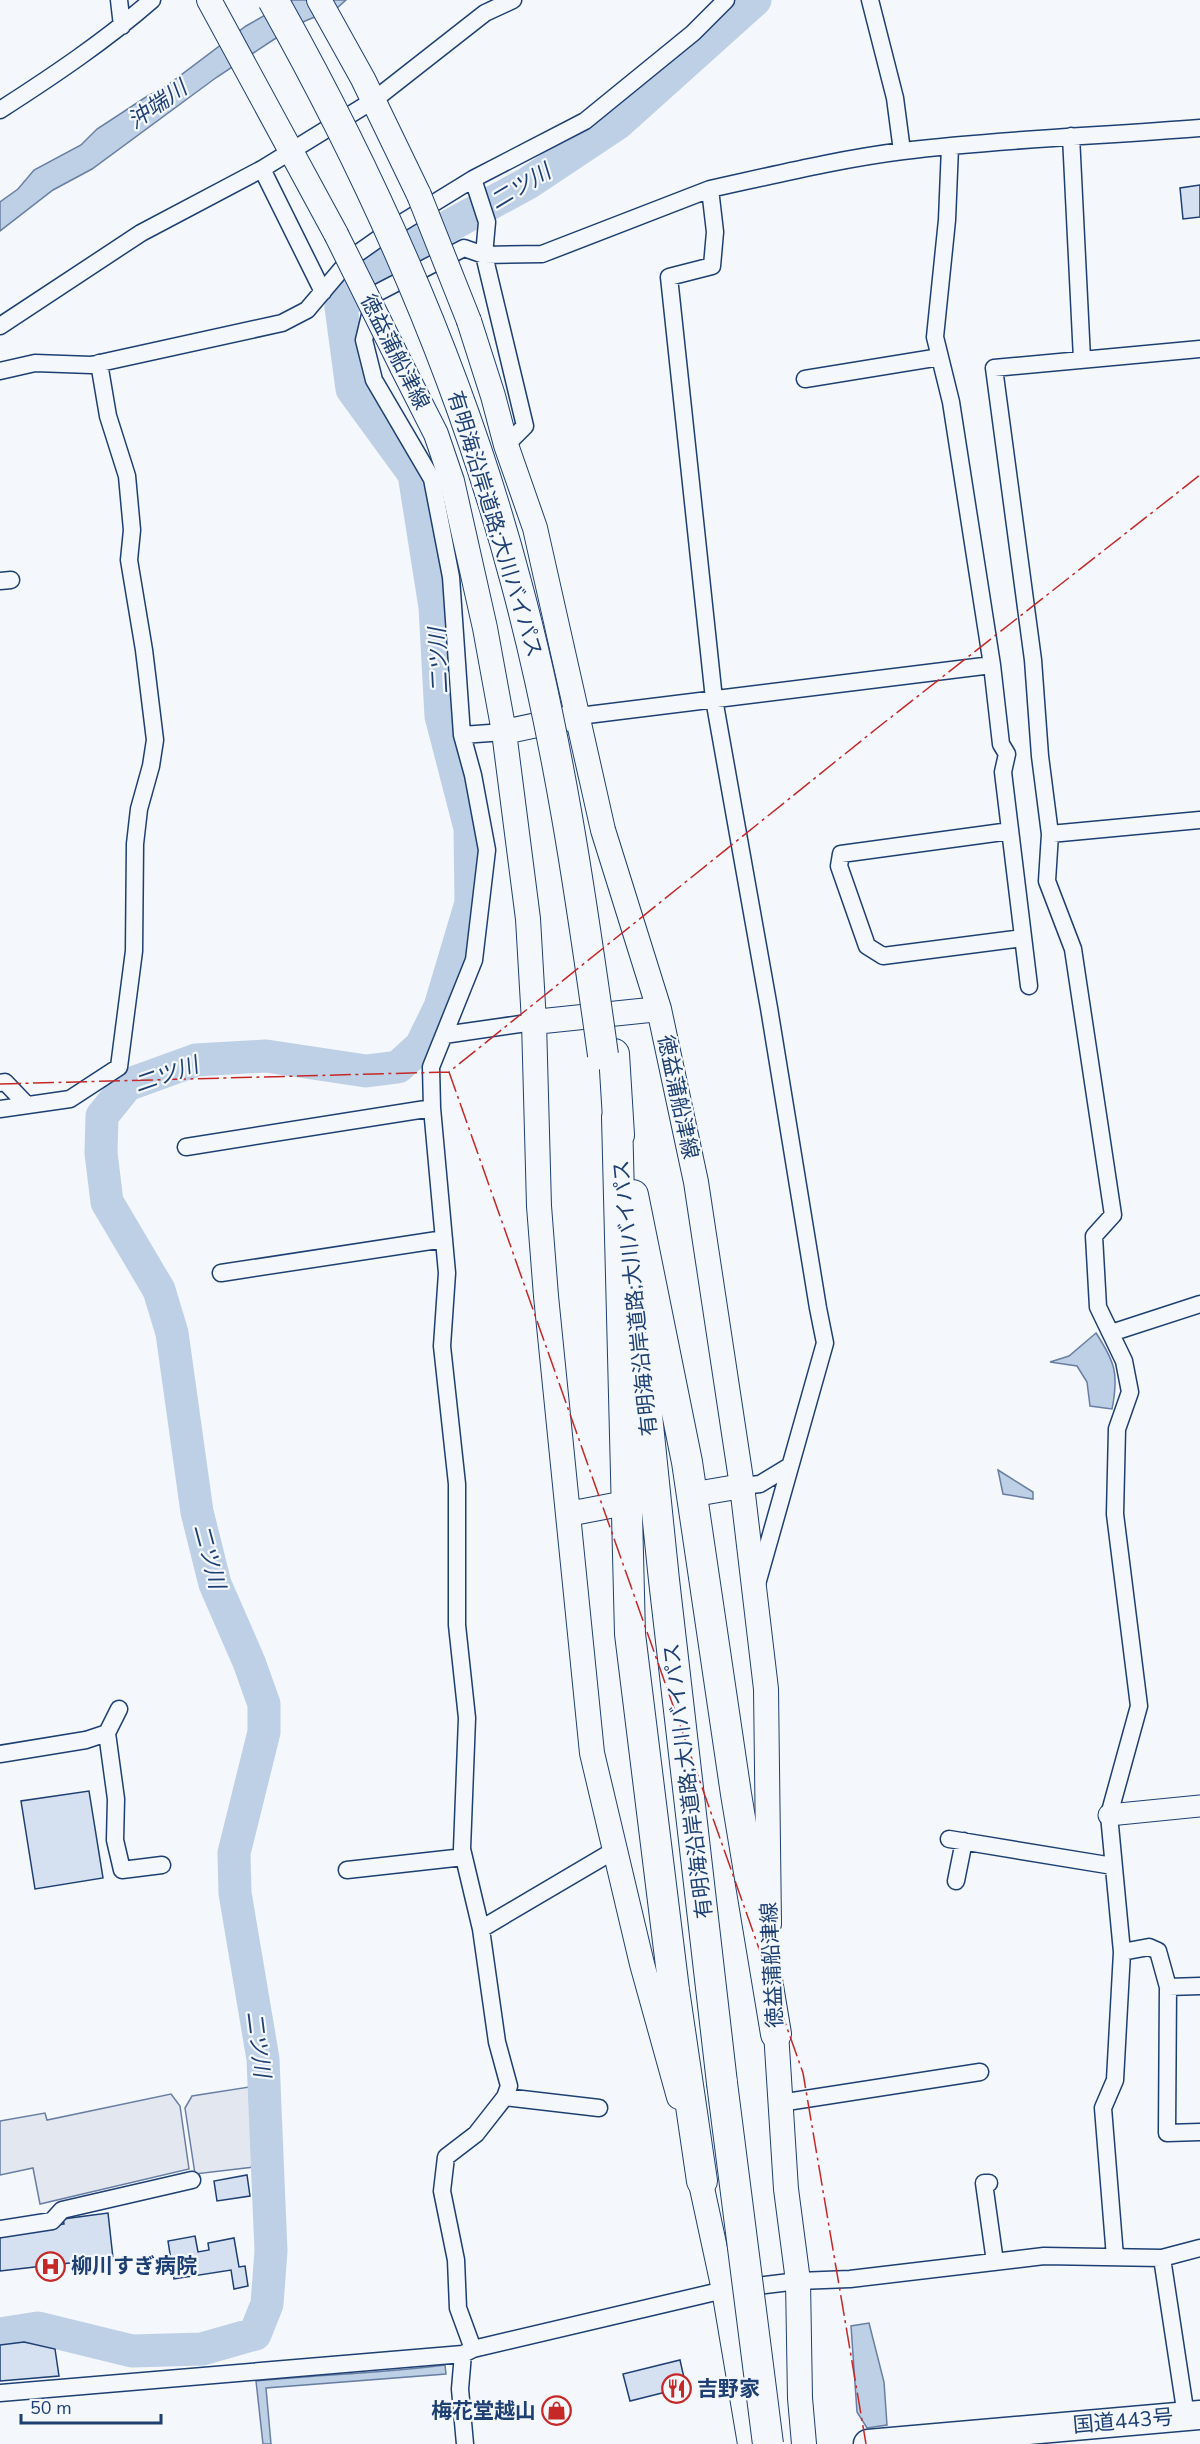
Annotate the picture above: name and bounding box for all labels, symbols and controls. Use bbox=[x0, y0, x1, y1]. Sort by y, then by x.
water label: 沖端川 bbox=[122, 72, 195, 136]
water label: 二ツ川 bbox=[484, 156, 558, 217]
street label: 徳益蒲船津線 bbox=[354, 290, 436, 414]
street label: 有明海沿岸道路;大川バイパス bbox=[441, 387, 549, 661]
water label: 二ツ川 bbox=[422, 625, 456, 695]
street label: 徳益蒲船津線 bbox=[651, 1032, 705, 1162]
water label: 二ツ川 bbox=[130, 1049, 204, 1100]
street label: 有明海沿岸道路;大川バイパス bbox=[607, 1159, 663, 1437]
water label: 二ツ川 bbox=[186, 1520, 233, 1594]
street label: 有明海沿岸道路;大川バイパス bbox=[657, 1642, 719, 1920]
street label: 徳益蒲船津線 bbox=[755, 1901, 789, 2029]
water label: 二ツ川 bbox=[239, 2010, 277, 2081]
hospital icon: 柳川すぎ病院 bbox=[34, 2250, 66, 2282]
place label: 柳川すぎ病院 bbox=[71, 2252, 197, 2280]
restaurant icon: 吉野家 bbox=[660, 2373, 692, 2405]
place label: 吉野家 bbox=[697, 2375, 760, 2403]
scale bar bbox=[21, 2387, 160, 2425]
shop icon: 梅花堂越山 bbox=[541, 2395, 573, 2427]
text: 50 m bbox=[30, 2396, 72, 2420]
place label: 梅花堂越山 bbox=[431, 2397, 536, 2425]
street label: 国道443号 bbox=[1072, 2403, 1174, 2439]

